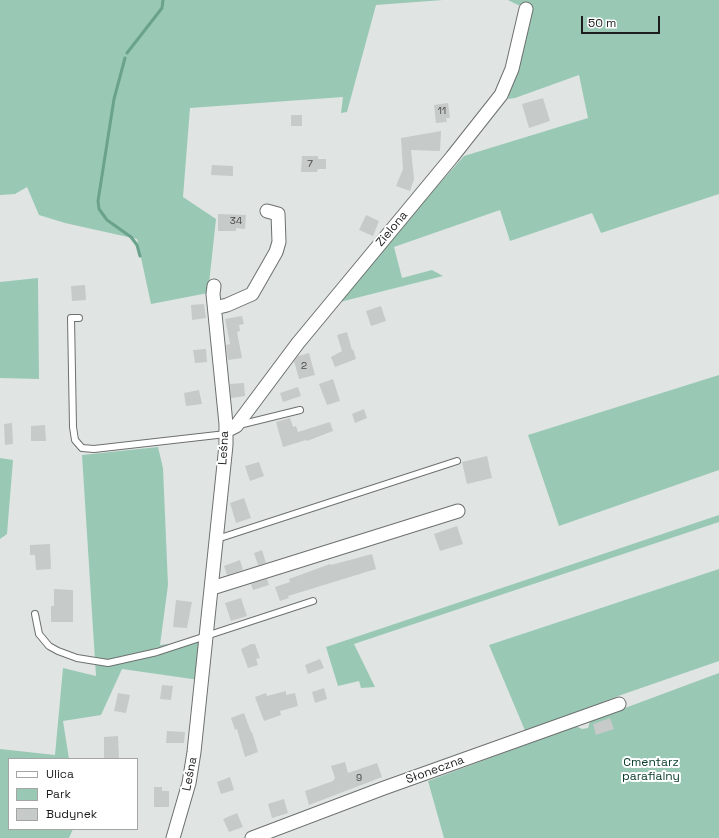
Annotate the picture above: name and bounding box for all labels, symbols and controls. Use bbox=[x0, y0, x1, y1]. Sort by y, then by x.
scale bar bbox=[583, 8, 662, 34]
text: 50 m bbox=[588, 15, 616, 31]
house number: 11 bbox=[438, 105, 446, 117]
house number: 7 bbox=[307, 158, 313, 170]
street label: Zielona bbox=[373, 208, 411, 250]
house number: 34 bbox=[230, 215, 242, 227]
house number: 2 bbox=[301, 360, 307, 372]
street label: Leśna bbox=[216, 431, 232, 465]
street label: Słoneczna bbox=[404, 753, 466, 787]
street label: Leśna bbox=[180, 756, 200, 792]
park label: Cmentarz parafialny bbox=[622, 756, 680, 784]
legend bbox=[8, 758, 138, 830]
text: Ulica bbox=[46, 766, 74, 782]
house number: 9 bbox=[356, 772, 362, 784]
text: Park bbox=[46, 786, 71, 802]
text: Budynek bbox=[46, 806, 97, 822]

